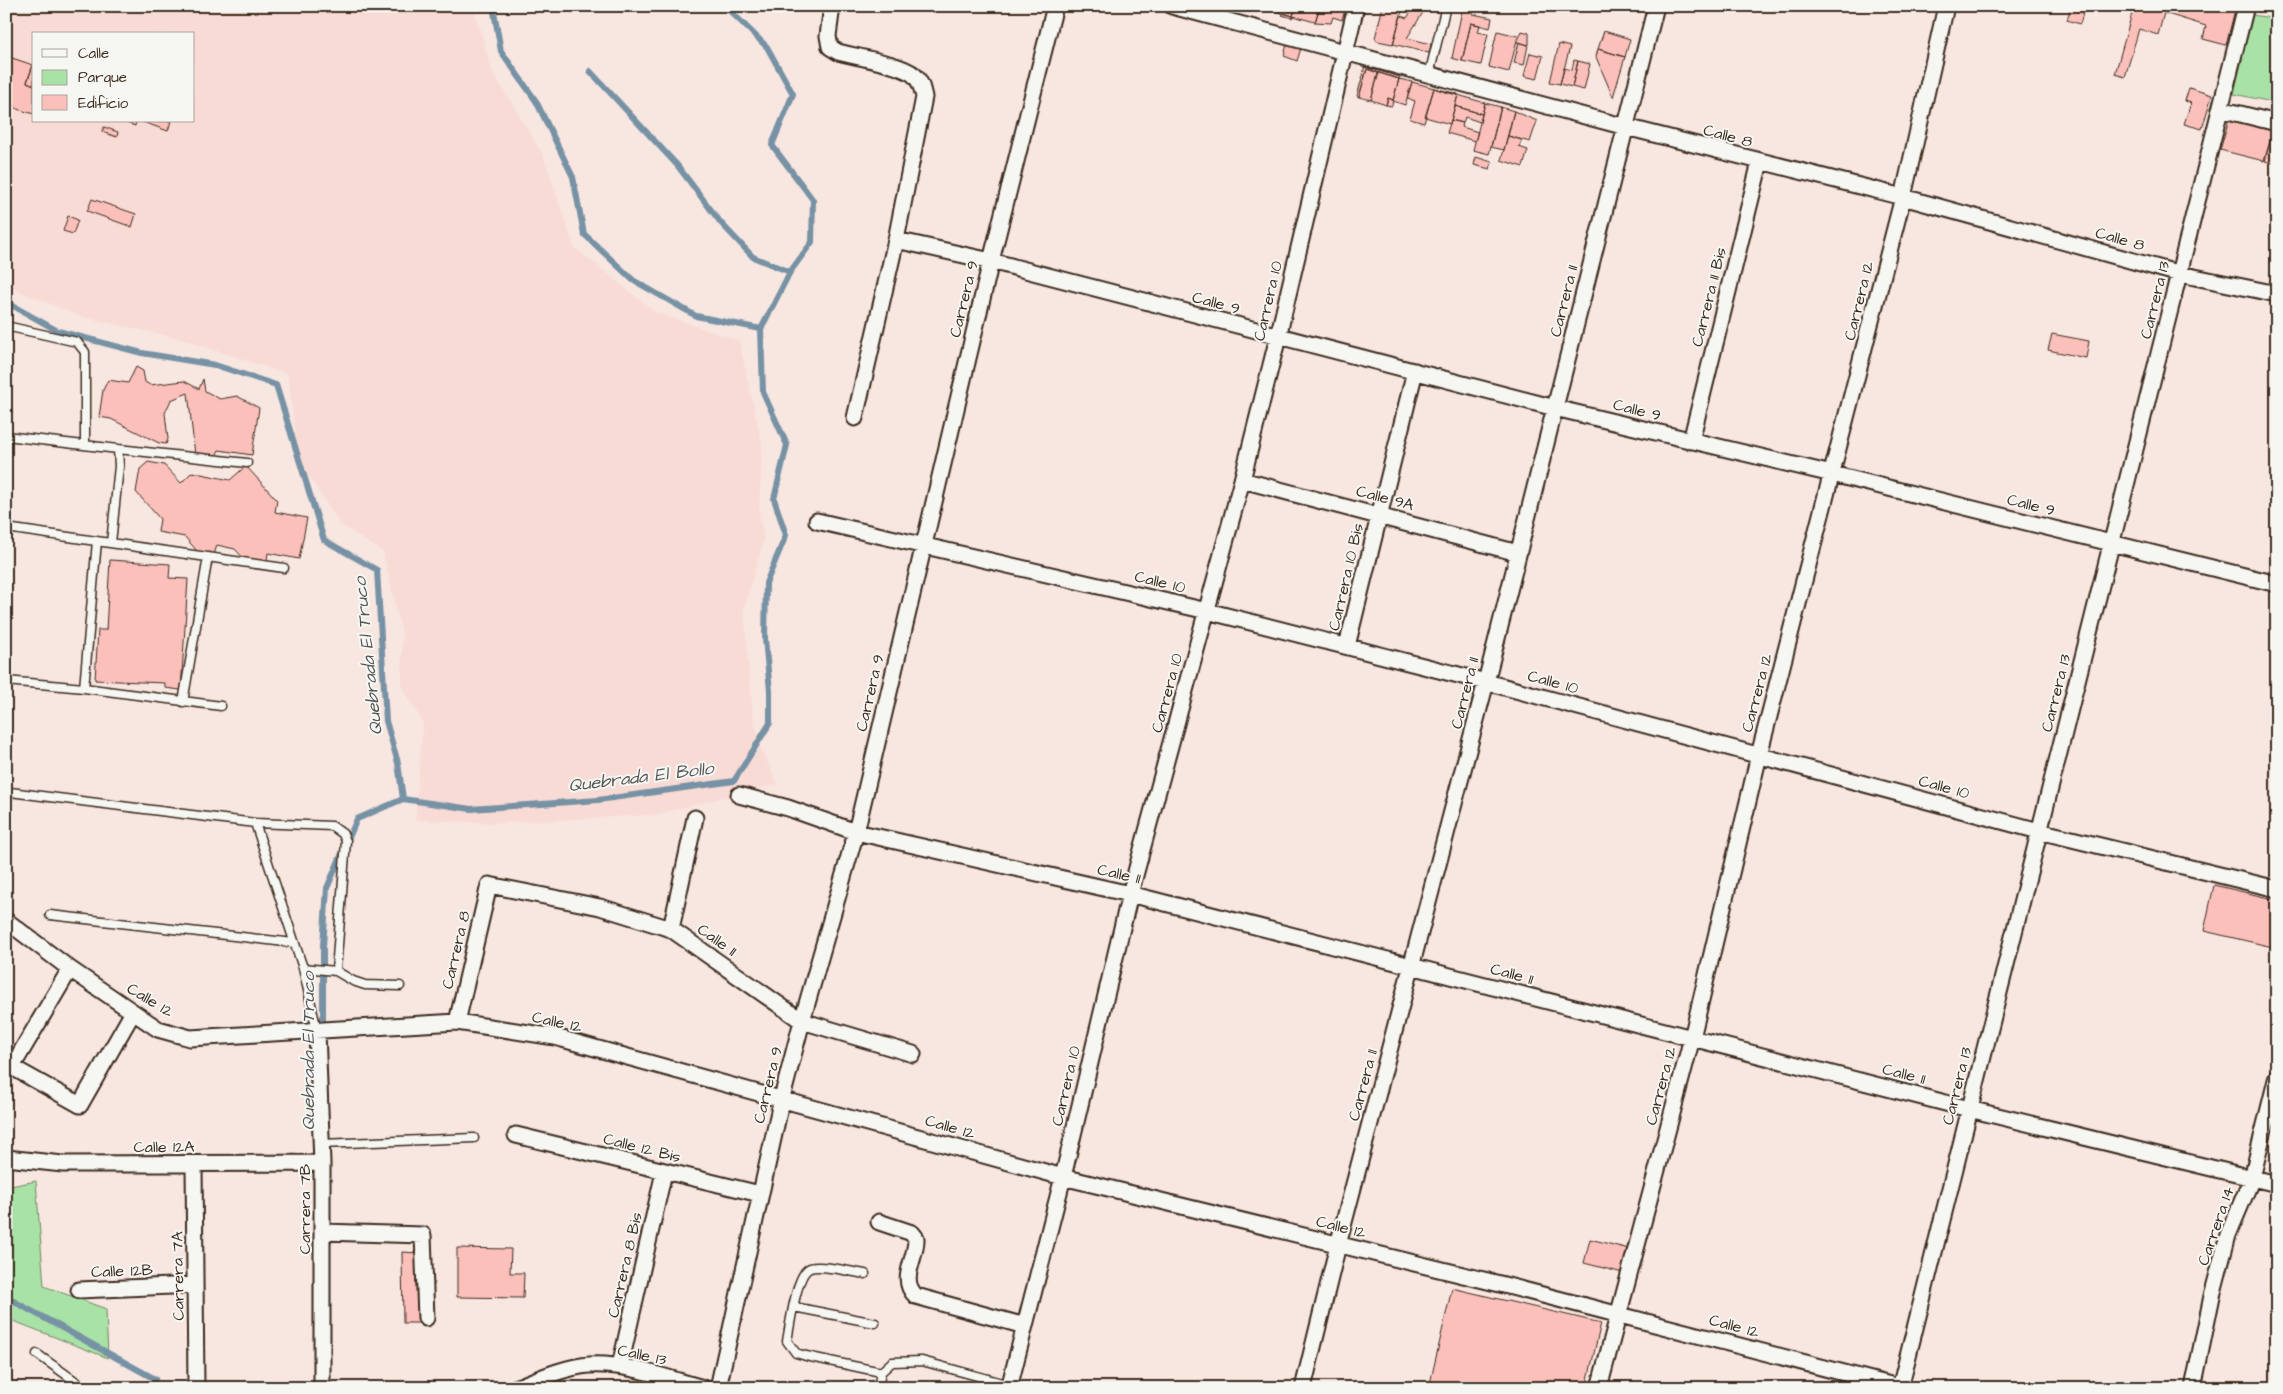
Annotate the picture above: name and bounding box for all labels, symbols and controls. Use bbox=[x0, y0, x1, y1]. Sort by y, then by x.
legend bbox=[32, 32, 195, 122]
text: Calle bbox=[78, 43, 109, 64]
text: Parque bbox=[78, 67, 127, 88]
text: Edificio bbox=[78, 93, 129, 114]
street label: Calle 8 bbox=[1701, 119, 1755, 153]
street label: Calle 8 bbox=[2093, 222, 2147, 256]
street label: Carrera 11 Bis bbox=[1686, 245, 1732, 349]
street label: Carrera 9 bbox=[944, 258, 984, 340]
street label: Carrera 10 bbox=[1248, 259, 1288, 343]
street label: Carrera 12 bbox=[1839, 259, 1879, 343]
street label: Carrera 13 bbox=[2135, 259, 2175, 341]
street label: Carrera 11 bbox=[1544, 263, 1584, 339]
street label: Calle 9 bbox=[1190, 286, 1242, 320]
street label: Calle 9 bbox=[1611, 393, 1663, 427]
street label: Calle 9A bbox=[1354, 480, 1416, 516]
street label: Calle 9 bbox=[2005, 488, 2057, 522]
street label: Carrera 10 Bis bbox=[1323, 521, 1369, 633]
street label: Calle 10 bbox=[1132, 565, 1188, 599]
water label: Quebrada El Truco bbox=[347, 574, 389, 736]
street label: Carrera 10 bbox=[1146, 651, 1188, 735]
street label: Carrera 12 bbox=[1736, 651, 1778, 735]
street label: Carrera 9 bbox=[850, 652, 890, 734]
street label: Carrera 13 bbox=[2036, 652, 2076, 734]
street label: Carrera 11 bbox=[1445, 655, 1485, 731]
street label: Calle 10 bbox=[1525, 665, 1581, 699]
water label: Quebrada El Bollo bbox=[567, 755, 717, 798]
street label: Calle 10 bbox=[1916, 770, 1972, 804]
street label: Calle 11 bbox=[1095, 858, 1143, 890]
street label: Carrera 8 bbox=[436, 909, 476, 991]
street label: Calle 11 bbox=[693, 918, 741, 962]
street label: Calle 11 bbox=[1488, 958, 1536, 990]
water label: Quebrada El Truco bbox=[296, 970, 321, 1131]
street label: Calle 12 bbox=[123, 977, 177, 1023]
street label: Calle 12 bbox=[530, 1006, 584, 1038]
street label: Carrera 9 bbox=[748, 1044, 788, 1126]
street label: Carrera 10 bbox=[1046, 1044, 1086, 1128]
street label: Carrera 12 bbox=[1640, 1044, 1682, 1128]
street label: Carrera 13 bbox=[1937, 1045, 1977, 1127]
street label: Carrera 11 bbox=[1343, 1047, 1383, 1123]
street label: Calle 11 bbox=[1880, 1058, 1928, 1090]
street label: Calle 12 bbox=[923, 1109, 977, 1145]
street label: Calle 12 Bis bbox=[601, 1128, 683, 1168]
street label: Calle 12A bbox=[133, 1136, 195, 1158]
street label: Carrera 7B bbox=[294, 1163, 316, 1254]
street label: Carrera 14 bbox=[2192, 1184, 2240, 1268]
street label: Carrera 8 Bis bbox=[602, 1210, 648, 1320]
street label: Calle 12 bbox=[1314, 1210, 1368, 1244]
street label: Carrera 7A bbox=[166, 1231, 190, 1321]
street label: Calle 12B bbox=[91, 1259, 154, 1283]
street label: Calle 12 bbox=[1707, 1309, 1761, 1343]
street label: Calle 13 bbox=[615, 1339, 669, 1371]

